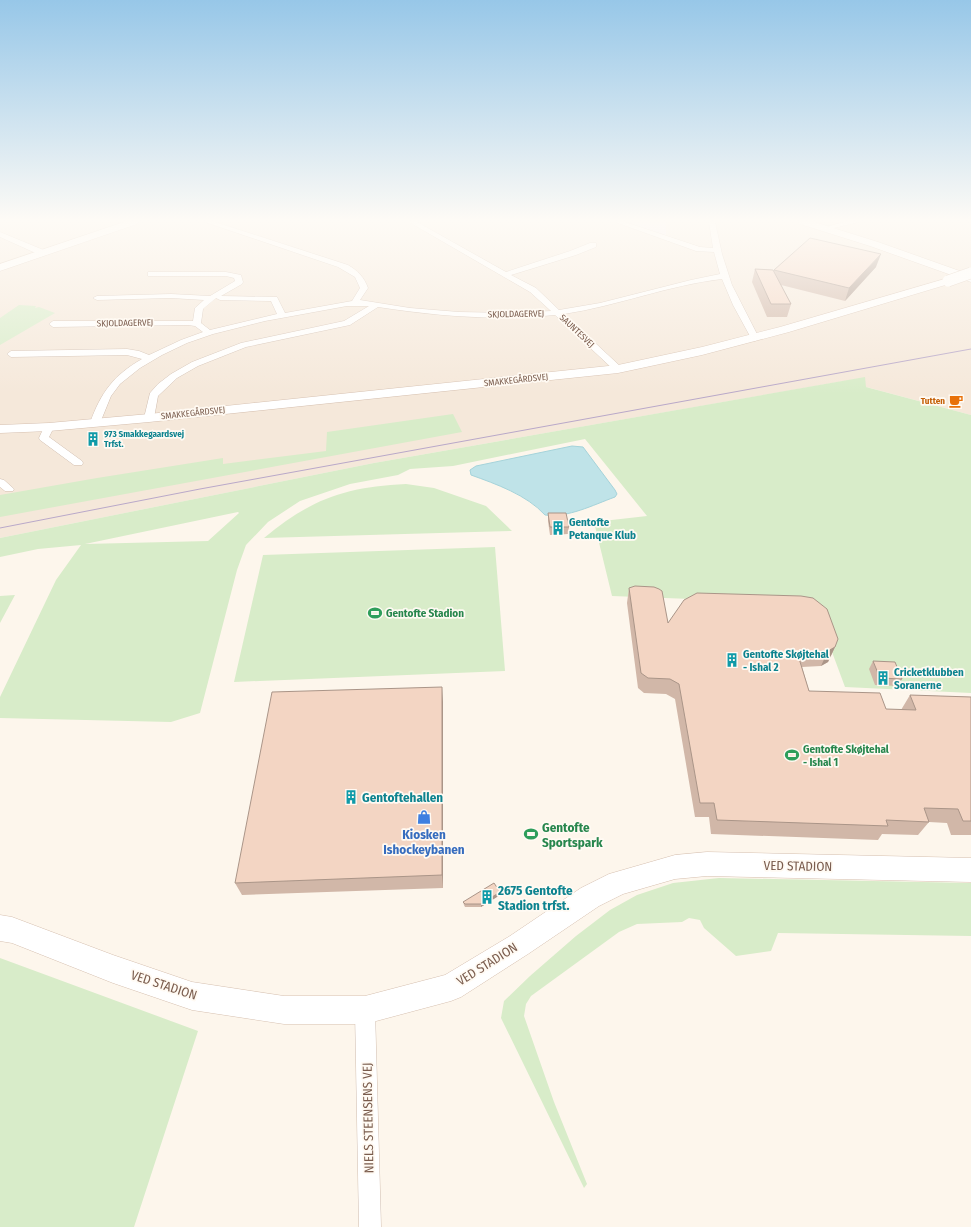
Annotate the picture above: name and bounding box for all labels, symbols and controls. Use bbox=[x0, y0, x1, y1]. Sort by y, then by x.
street label: SKJOLDAGERVEJ bbox=[488, 309, 544, 319]
street label: SAUNTESVEJ bbox=[558, 312, 596, 350]
street label: SKJOLDAGERVEJ bbox=[97, 318, 153, 328]
street label: SMAKKEGÅRDSVEJ bbox=[483, 371, 549, 388]
cafe icon: Tutten bbox=[948, 393, 964, 409]
place label: Tutten bbox=[921, 396, 945, 406]
street label: SMAKKEGÅRDSVEJ bbox=[160, 404, 226, 421]
place label: 973 Smakkegaardsvej Trfst. bbox=[104, 429, 184, 449]
building icon: 973 Smakkegaardsvej Trfst. bbox=[85, 431, 101, 447]
place label: Gentofte Petanque Klub bbox=[569, 516, 636, 542]
building icon: Gentofte Petanque Klub bbox=[550, 520, 566, 536]
sports icon: Gentofte Stadion bbox=[367, 605, 383, 621]
place label: Gentofte Stadion bbox=[386, 607, 464, 620]
place label: Gentofte Skøjtehal - Ishal 2 bbox=[743, 648, 830, 674]
building icon: Gentofte Skøjtehal - Ishal 2 bbox=[724, 652, 740, 668]
place label: Cricketklubben Soranerne bbox=[894, 666, 964, 692]
building icon: Cricketklubben Soranerne bbox=[875, 670, 891, 686]
place label: Gentofte Skøjtehal - Ishal 1 bbox=[803, 743, 890, 769]
sports icon: Gentofte Skøjtehal - Ishal 1 bbox=[784, 747, 800, 763]
building icon: Gentoftehallen bbox=[343, 789, 359, 805]
place label: Gentoftehallen bbox=[362, 790, 443, 805]
shop icon: Kiosken Ishockeybanen bbox=[416, 809, 432, 825]
place label: Gentofte Sportspark bbox=[542, 820, 603, 850]
sports icon: Gentofte Sportspark bbox=[523, 826, 539, 842]
place label: Kiosken Ishockeybanen bbox=[383, 827, 465, 857]
street label: VED STADION bbox=[764, 858, 832, 874]
place label: 2675 Gentofte Stadion trfst. bbox=[497, 883, 573, 913]
building icon: 2675 Gentofte Stadion trfst. bbox=[479, 889, 495, 905]
street label: VED STADION bbox=[454, 939, 520, 989]
street label: VED STADION bbox=[129, 967, 199, 1003]
street label: NIELS STEENSENS VEJ bbox=[360, 1062, 376, 1174]

